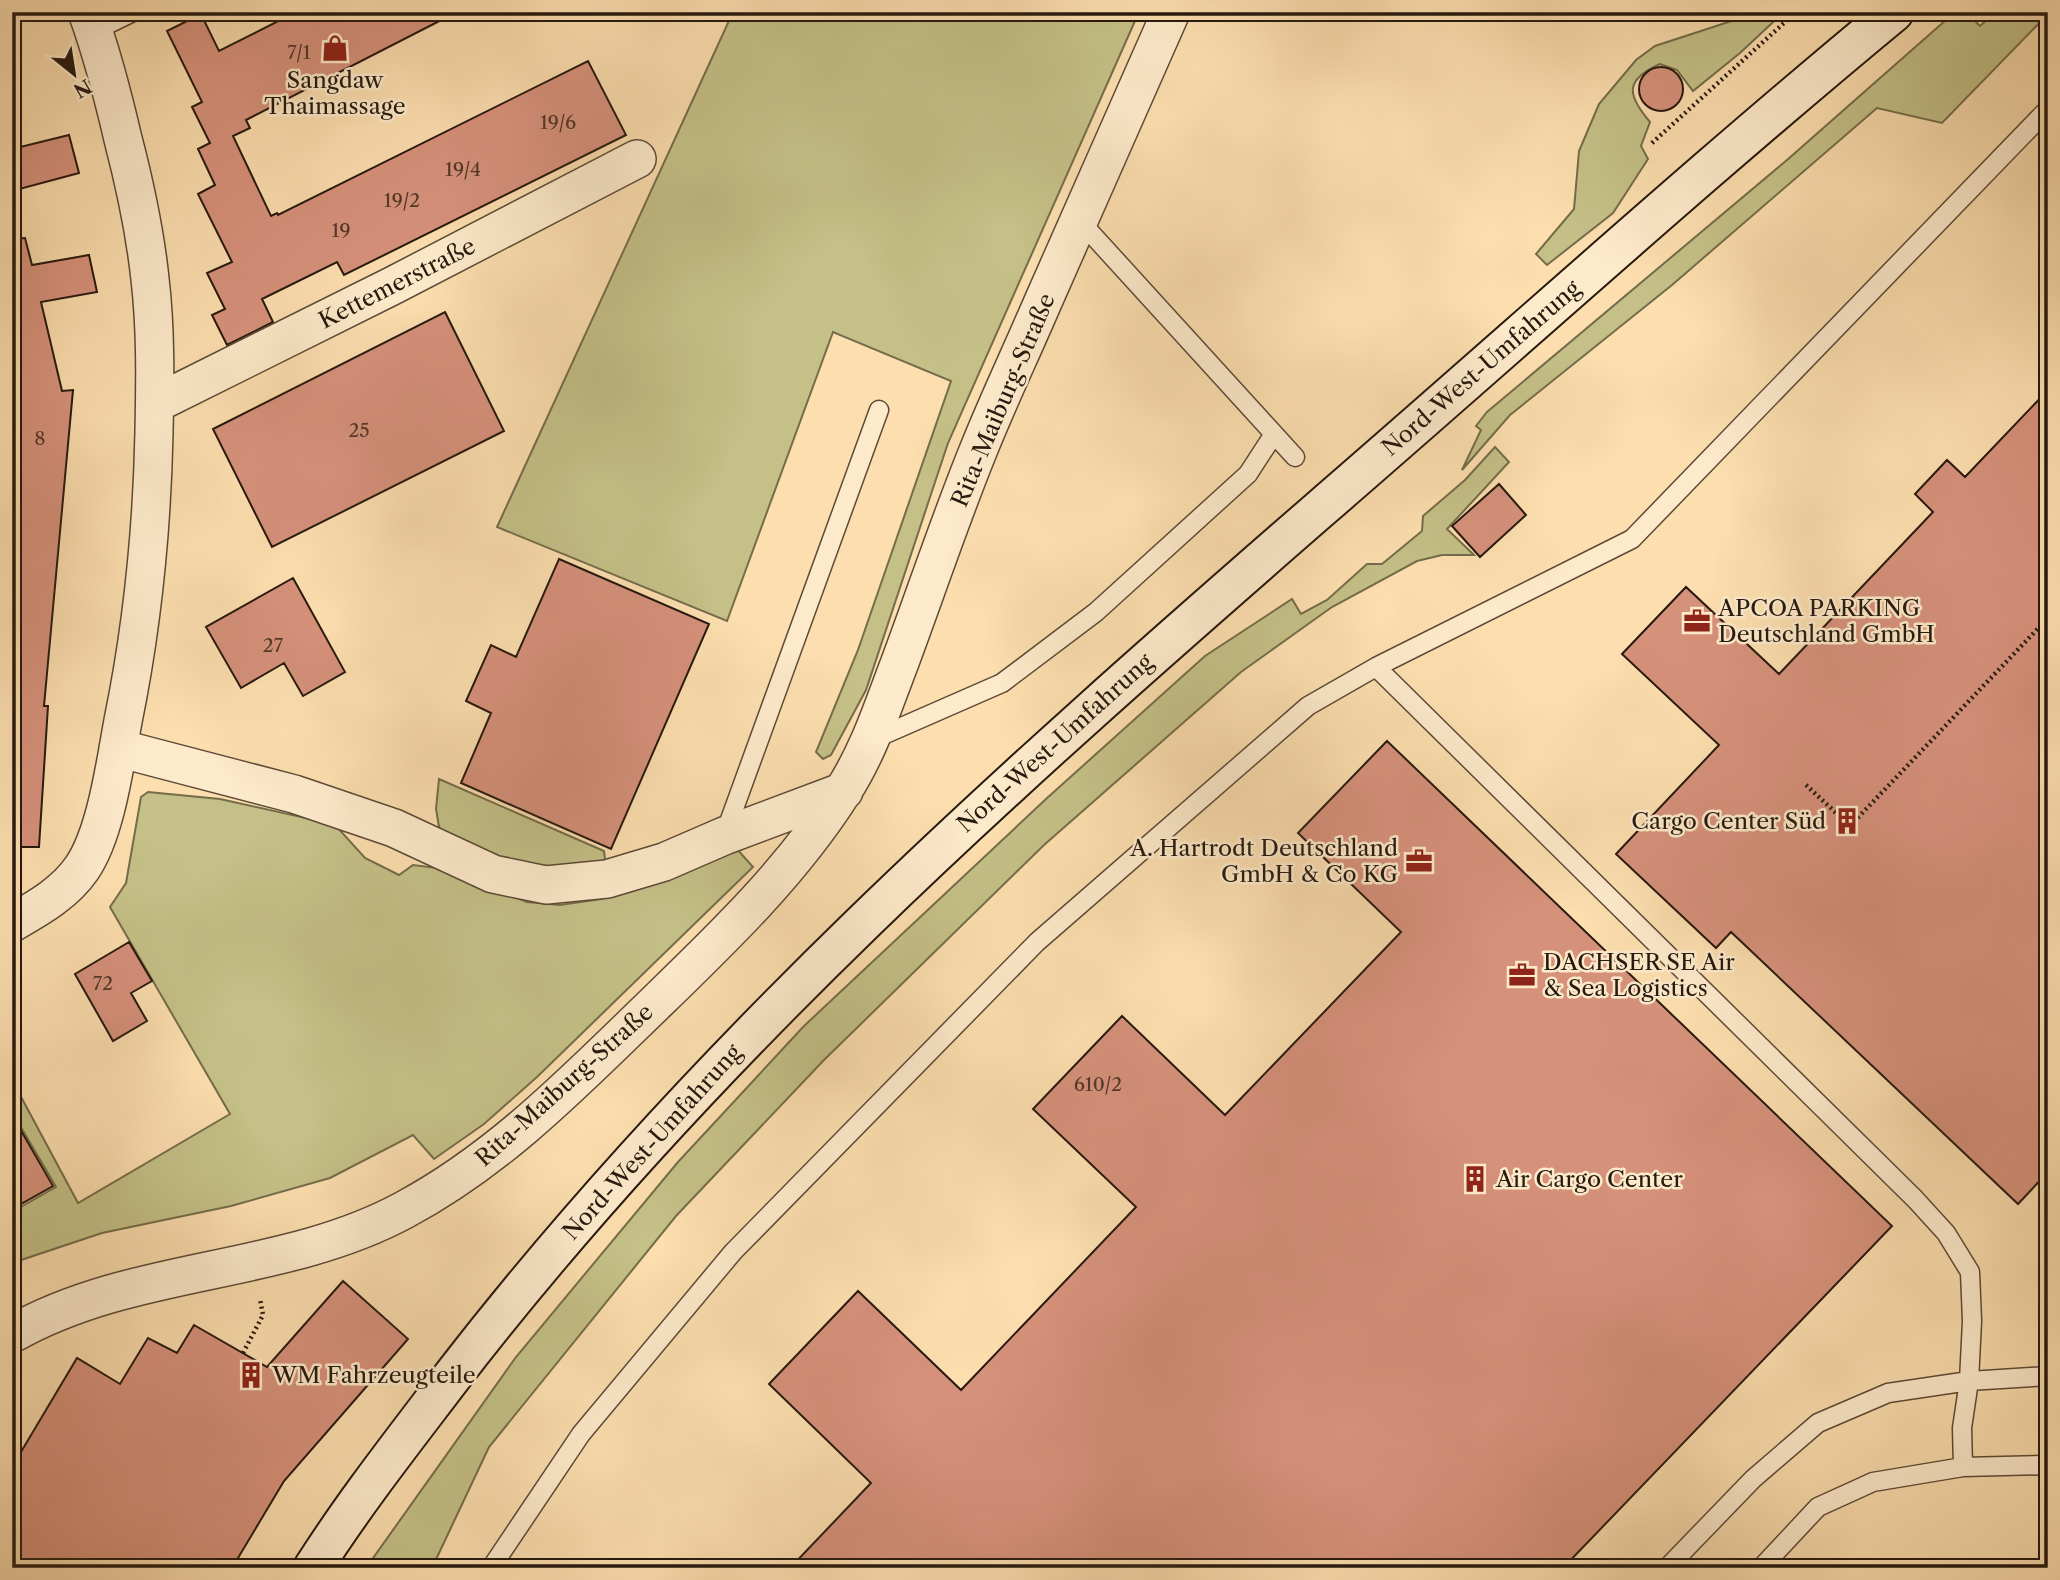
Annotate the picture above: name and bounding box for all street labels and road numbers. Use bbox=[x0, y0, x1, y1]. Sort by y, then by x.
street label: Kettemerstraße bbox=[314, 232, 480, 334]
street label: Nord-West-Umfahrung bbox=[1376, 274, 1587, 462]
street label: Rita-Maiburg-Straße bbox=[945, 289, 1061, 511]
street label: Nord-West-Umfahrung bbox=[951, 647, 1159, 838]
street label: Rita-Maiburg-Straße bbox=[469, 998, 659, 1172]
street label: Nord-West-Umfahrung bbox=[557, 1038, 748, 1246]

